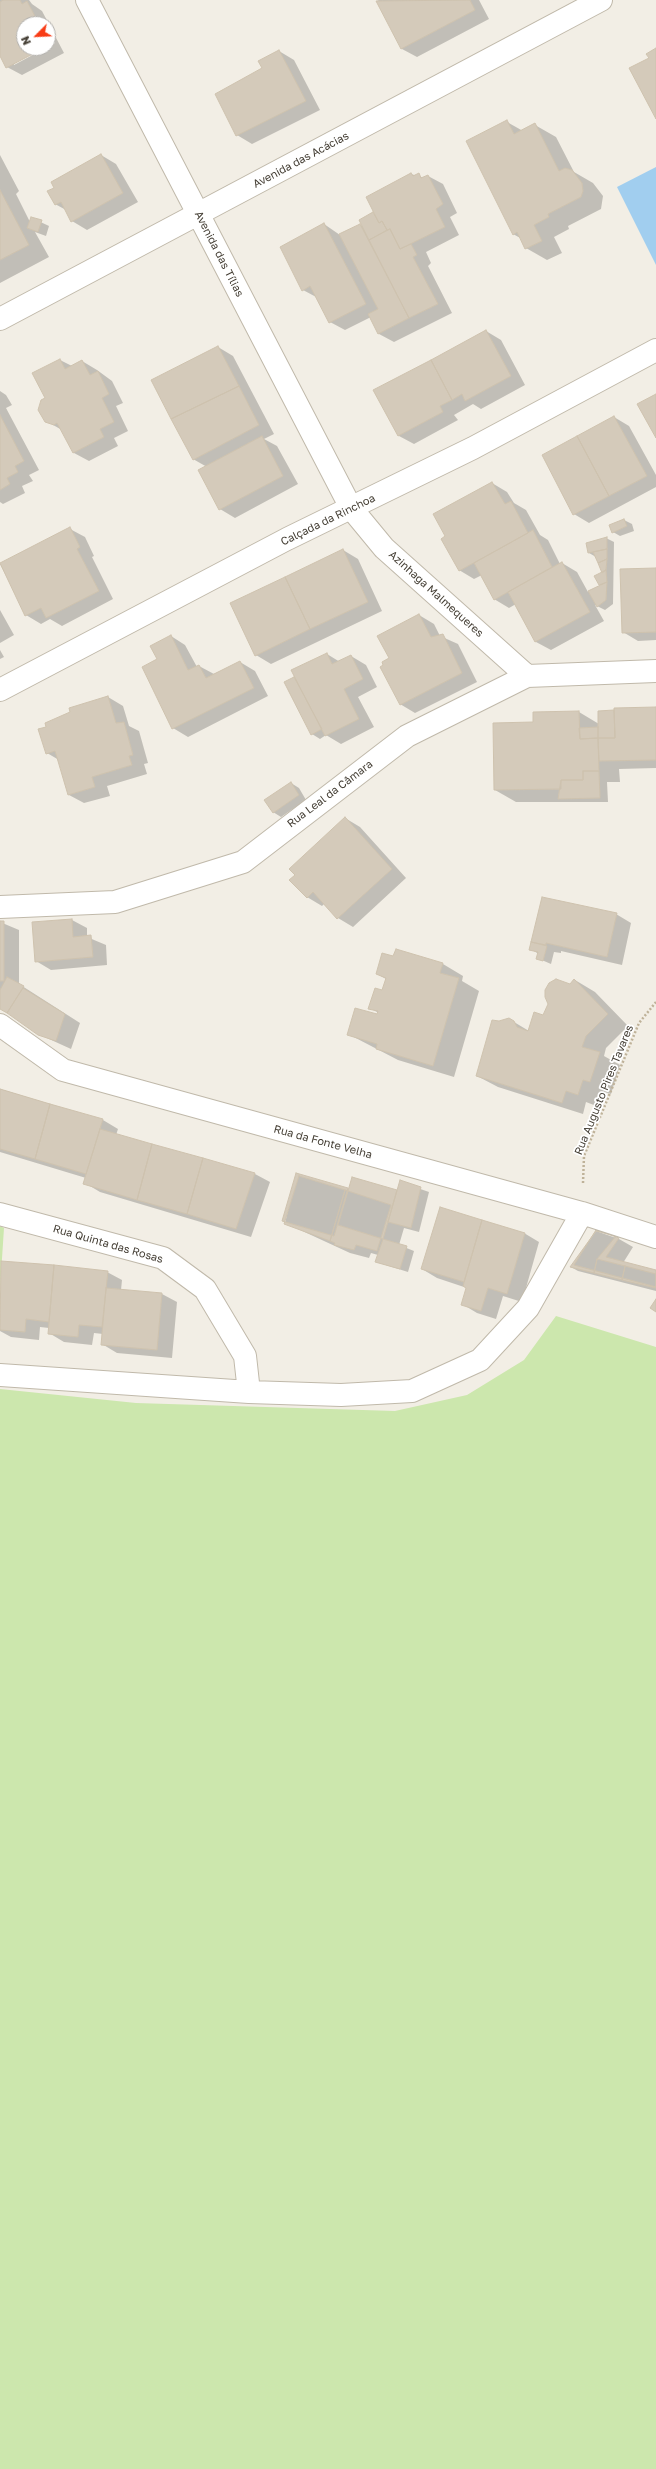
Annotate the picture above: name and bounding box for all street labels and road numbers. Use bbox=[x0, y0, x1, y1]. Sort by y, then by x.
street label: Avenida das Acácias bbox=[251, 129, 351, 191]
street label: Avenida das Tílias bbox=[192, 209, 246, 299]
street label: Calçada da Rinchoa bbox=[279, 491, 377, 549]
street label: Azinhaga Malmequeres bbox=[386, 548, 486, 640]
street label: Rua Leal da Câmara bbox=[285, 758, 375, 830]
street label: Rua Augusto Pires Tavares bbox=[572, 1023, 636, 1157]
street label: Rua da Fonte Velha bbox=[272, 1123, 374, 1161]
street label: Rua Quinta das Rosas bbox=[51, 1222, 165, 1266]

